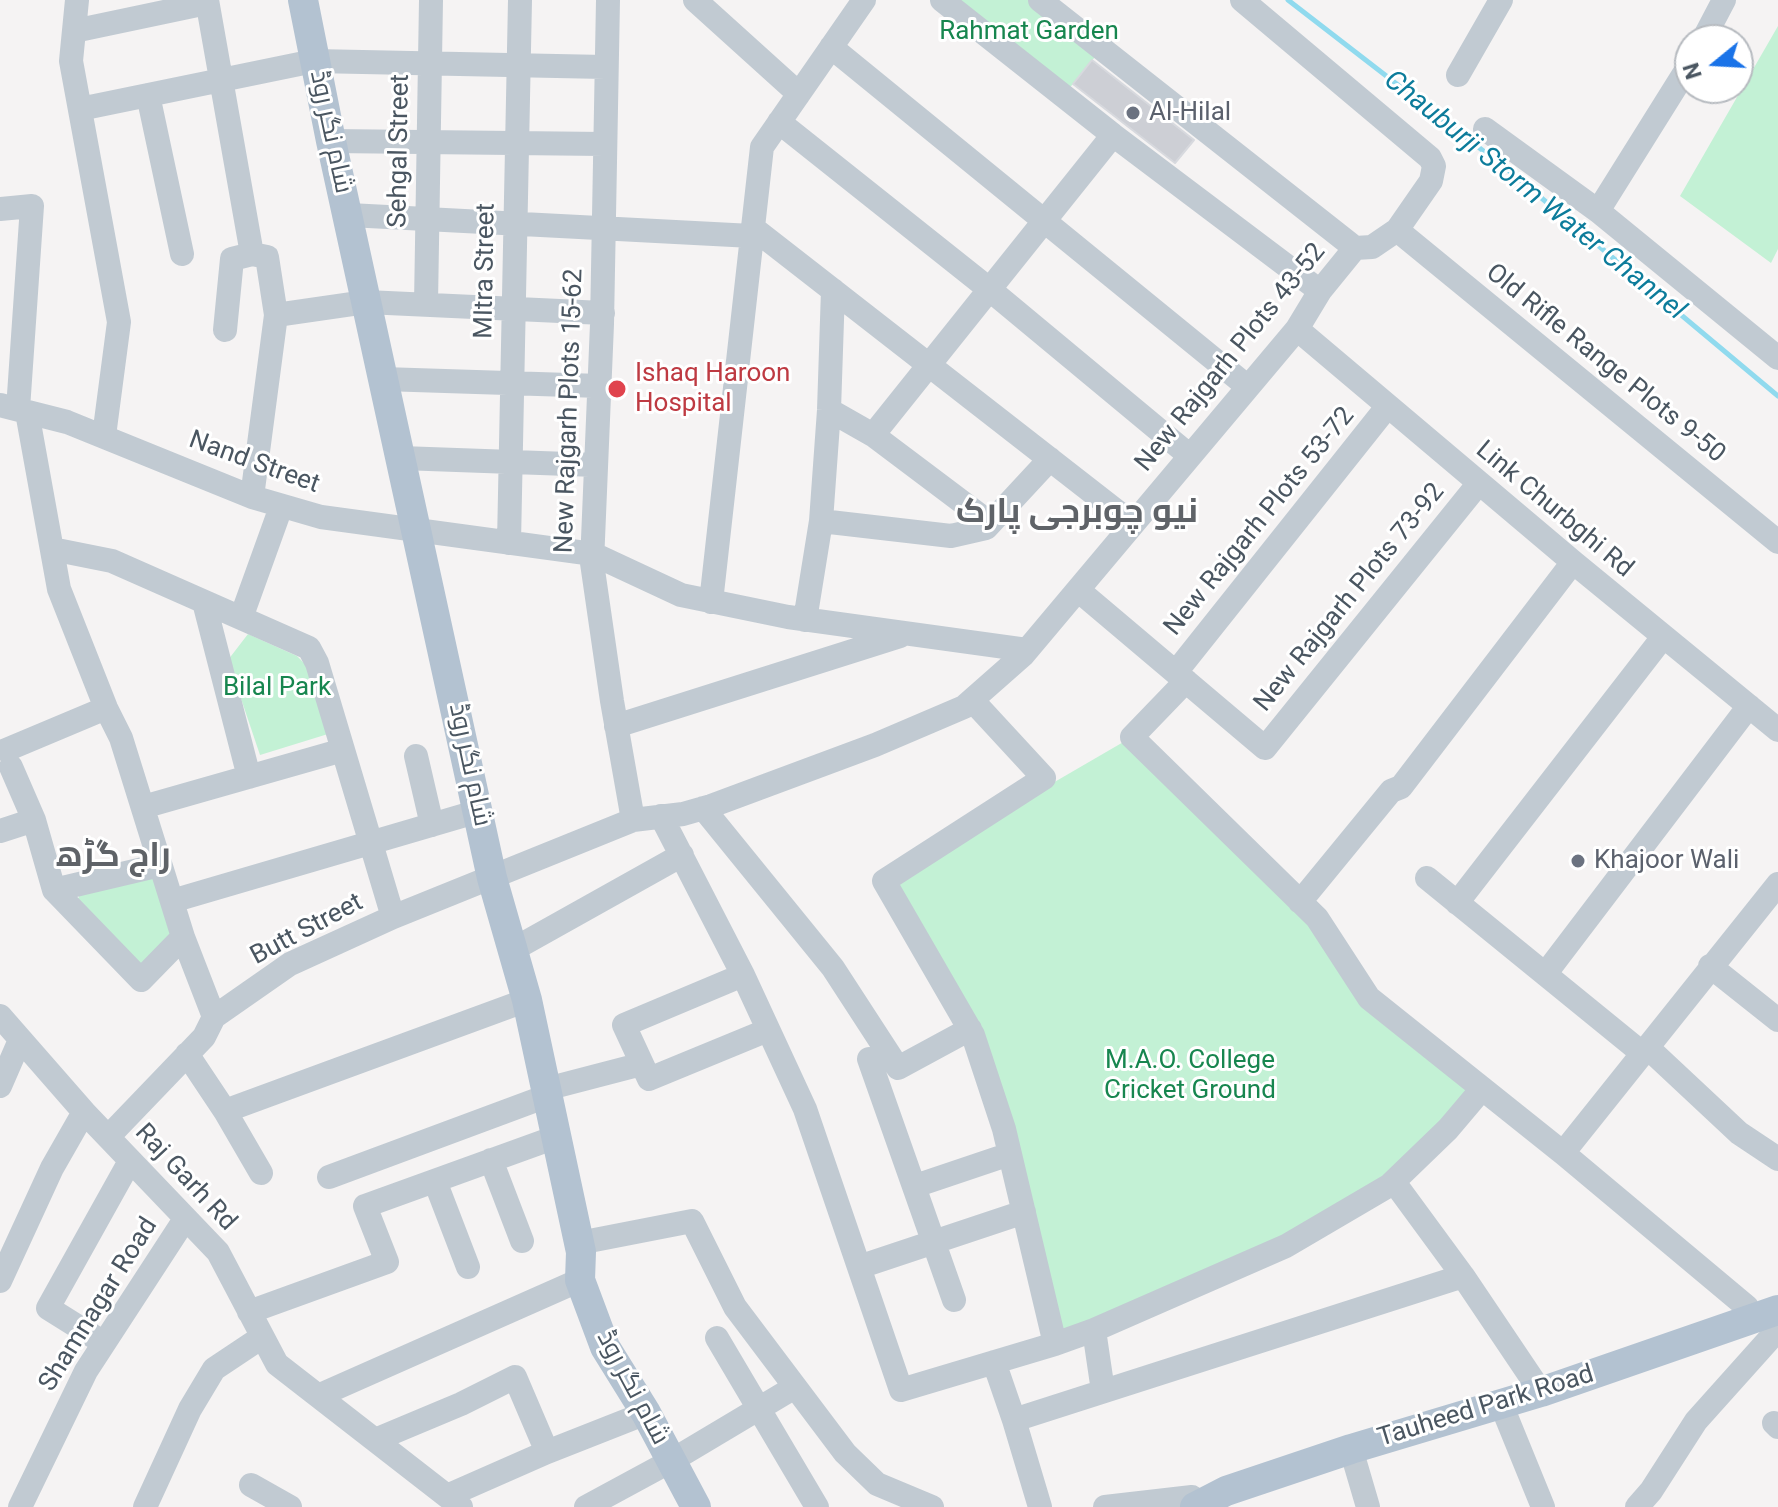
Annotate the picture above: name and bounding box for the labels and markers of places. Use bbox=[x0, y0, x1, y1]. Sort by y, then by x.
place label: Al-Hilal bbox=[1149, 97, 1231, 129]
marker: Al-Hilal bbox=[1124, 104, 1142, 122]
place label: Ishaq Haroon Hospital bbox=[635, 358, 790, 420]
marker: Ishaq Haroon Hospital bbox=[606, 378, 628, 400]
place label: Khajoor Wali bbox=[1594, 845, 1739, 877]
marker: Khajoor Wali bbox=[1569, 852, 1587, 870]

